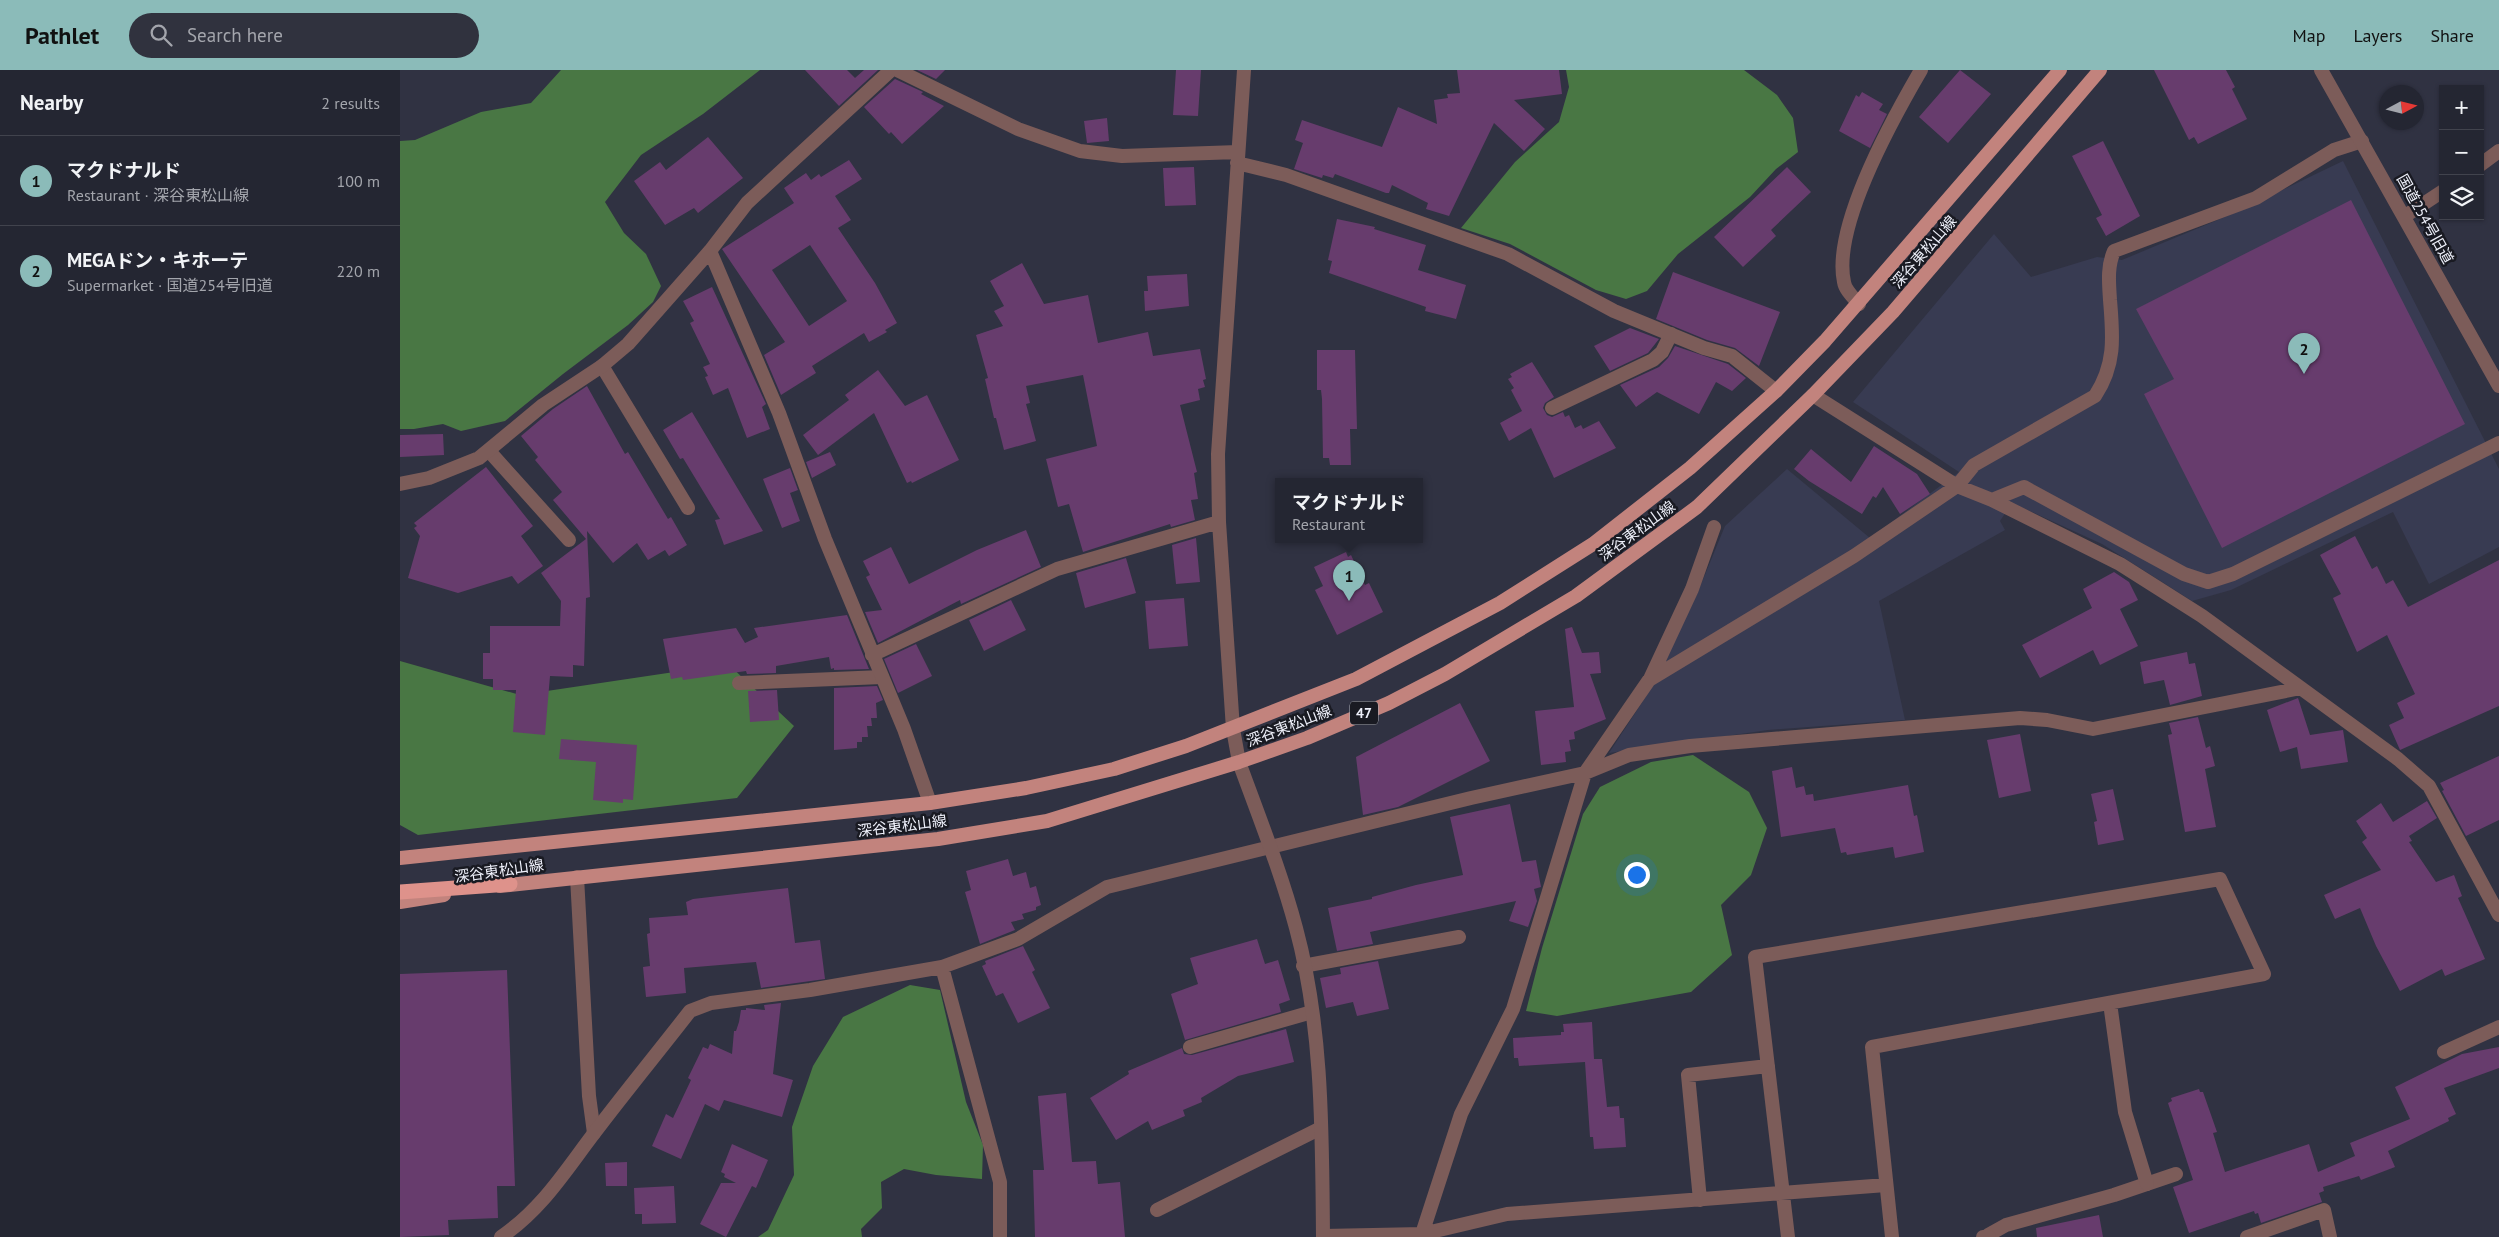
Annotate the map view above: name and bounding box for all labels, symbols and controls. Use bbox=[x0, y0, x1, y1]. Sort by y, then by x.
search box bbox=[129, 13, 479, 58]
text: Pathlet bbox=[25, 20, 99, 51]
icon: search bbox=[147, 21, 175, 49]
text: Search here bbox=[187, 23, 283, 47]
text: Map bbox=[2293, 24, 2325, 47]
text: Layers bbox=[2353, 24, 2402, 47]
text: Share bbox=[2430, 24, 2474, 47]
north arrow bbox=[2379, 85, 2424, 130]
map controls bbox=[2439, 85, 2484, 220]
button: + bbox=[2439, 85, 2484, 130]
text: Nearby bbox=[20, 89, 83, 116]
text: 2 results bbox=[321, 93, 380, 113]
button: − bbox=[2439, 130, 2484, 175]
text: マクドナルド bbox=[67, 158, 181, 182]
text: 1 bbox=[31, 171, 41, 191]
text: 100 m bbox=[337, 171, 380, 191]
street label: 国道254号旧道 bbox=[2393, 171, 2458, 267]
button: layers bbox=[2439, 175, 2484, 220]
text: Restaurant · 深谷東松山線 bbox=[67, 185, 249, 205]
street label: 深谷東松山線 bbox=[1887, 211, 1960, 292]
text: MEGAドン・キホーテ bbox=[67, 248, 248, 272]
text: 2 bbox=[31, 261, 41, 281]
text: 220 m bbox=[337, 261, 380, 281]
text: Supermarket · 国道254号旧道 bbox=[67, 275, 273, 295]
pin: 2 bbox=[2288, 333, 2320, 374]
popup bbox=[1275, 478, 1423, 543]
text: マクドナルド bbox=[1292, 490, 1406, 514]
street label: 深谷東松山線 bbox=[1595, 496, 1679, 565]
text: Restaurant bbox=[1292, 514, 1365, 534]
pin: 1 bbox=[1333, 560, 1365, 601]
street label: 深谷東松山線 bbox=[1243, 701, 1334, 751]
road number: 47 bbox=[1350, 702, 1378, 724]
street label: 深谷東松山線 bbox=[856, 811, 948, 840]
street label: 深谷東松山線 bbox=[453, 855, 545, 886]
your location bbox=[1624, 862, 1650, 888]

